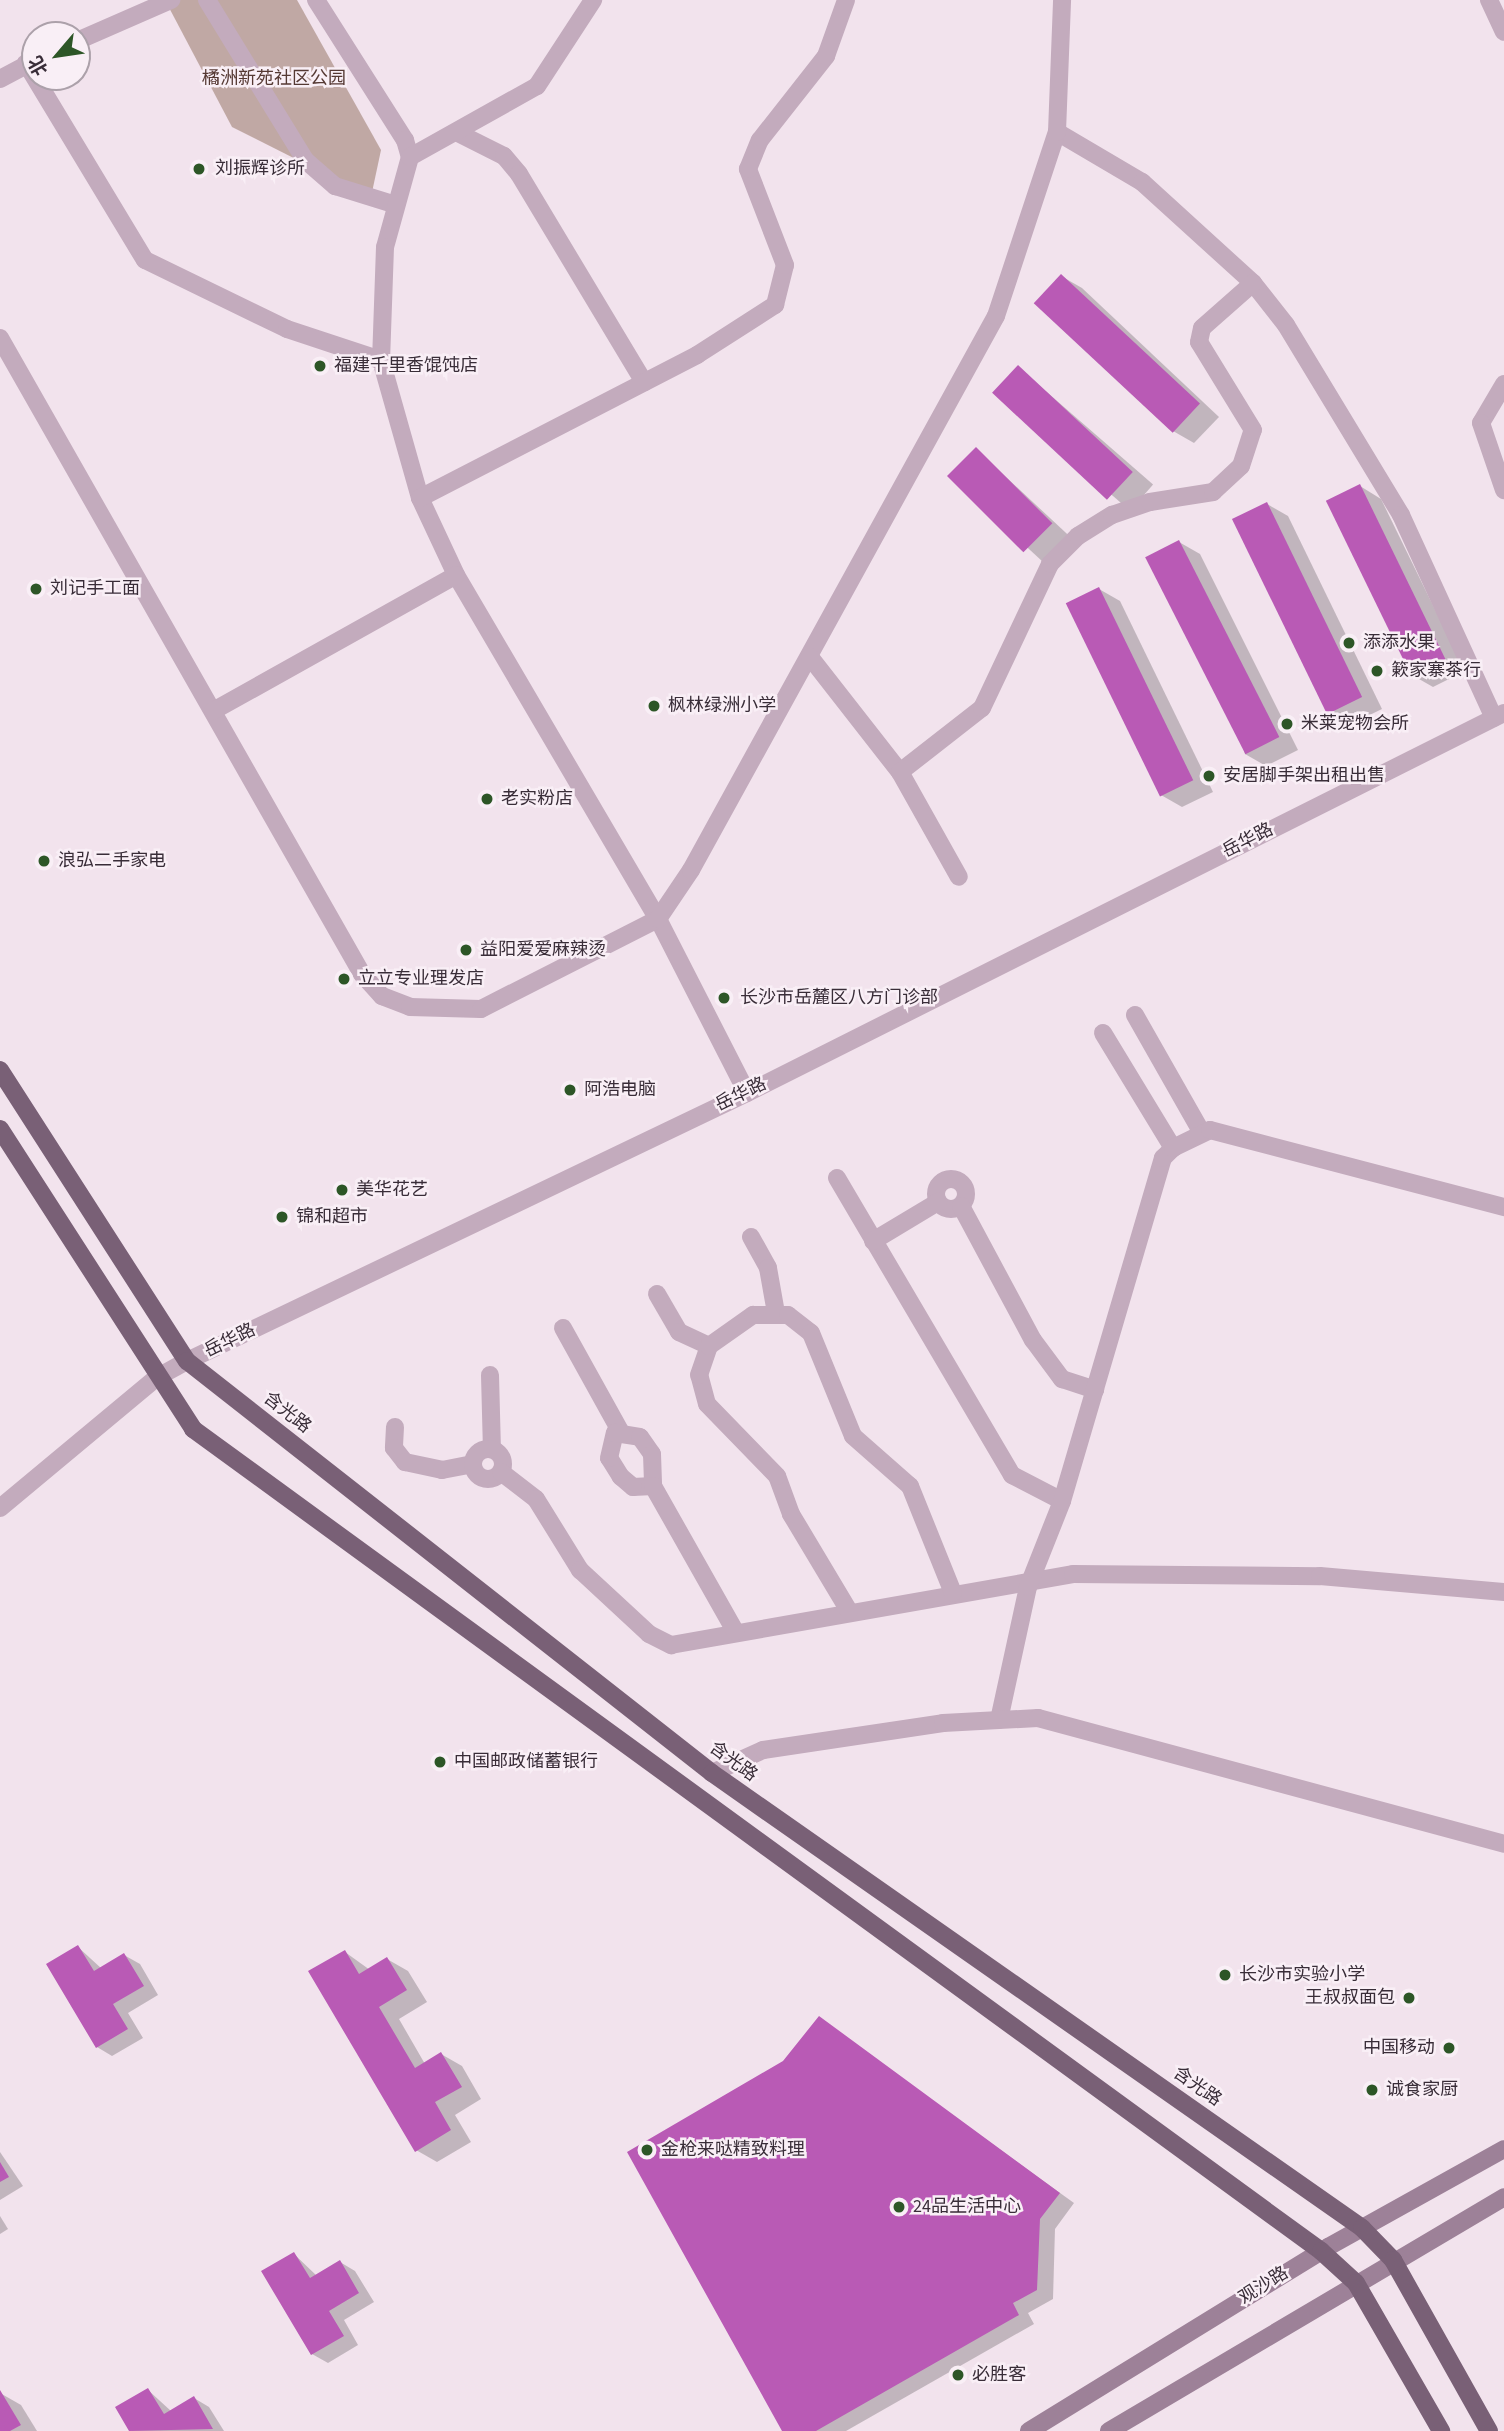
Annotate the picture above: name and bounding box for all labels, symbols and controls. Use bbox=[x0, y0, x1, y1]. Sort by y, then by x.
north arrow bbox=[21, 21, 91, 91]
text: 北 bbox=[23, 51, 55, 80]
park label: 橘洲新苑社区公园 bbox=[202, 68, 346, 90]
place label: 刘振辉诊所 bbox=[215, 158, 305, 180]
marker: 刘振辉诊所 bbox=[189, 159, 209, 179]
place label: 福建千里香馄饨店 bbox=[334, 355, 478, 377]
marker: 福建千里香馄饨店 bbox=[312, 358, 328, 374]
place label: 刘记手工面 bbox=[50, 578, 140, 600]
marker: 刘记手工面 bbox=[28, 581, 44, 597]
place label: 添添水果 bbox=[1363, 632, 1435, 654]
marker: 添添水果 bbox=[1341, 635, 1357, 651]
place label: 簌家寨茶行 bbox=[1391, 660, 1481, 682]
marker: 簌家寨茶行 bbox=[1369, 663, 1385, 679]
place label: 枫林绿洲小学 bbox=[668, 695, 776, 717]
marker: 枫林绿洲小学 bbox=[646, 698, 662, 714]
place label: 米莱宠物会所 bbox=[1301, 713, 1409, 735]
marker: 米莱宠物会所 bbox=[1279, 716, 1295, 732]
place label: 安居脚手架出租出售 bbox=[1223, 765, 1385, 787]
marker: 安居脚手架出租出售 bbox=[1201, 768, 1217, 784]
place label: 老实粉店 bbox=[501, 788, 573, 810]
marker: 老实粉店 bbox=[479, 791, 495, 807]
street label: 岳华路 bbox=[1219, 819, 1277, 863]
place label: 浪弘二手家电 bbox=[58, 850, 166, 872]
marker: 浪弘二手家电 bbox=[36, 853, 52, 869]
place label: 益阳爱爱麻辣烫 bbox=[480, 939, 606, 961]
marker: 益阳爱爱麻辣烫 bbox=[458, 942, 474, 958]
place label: 立立专业理发店 bbox=[358, 968, 484, 990]
marker: 立立专业理发店 bbox=[336, 971, 352, 987]
place label: 长沙市岳麓区八方门诊部 bbox=[740, 987, 938, 1009]
marker: 长沙市岳麓区八方门诊部 bbox=[714, 988, 734, 1008]
street label: 岳华路 bbox=[712, 1073, 770, 1117]
place label: 阿浩电脑 bbox=[584, 1079, 656, 1101]
marker: 阿浩电脑 bbox=[562, 1082, 578, 1098]
place label: 美华花艺 bbox=[356, 1179, 428, 1201]
marker: 美华花艺 bbox=[334, 1182, 350, 1198]
place label: 锦和超市 bbox=[296, 1206, 368, 1228]
marker: 锦和超市 bbox=[274, 1209, 290, 1225]
street label: 岳华路 bbox=[201, 1319, 259, 1363]
street label: 含光路 bbox=[259, 1388, 315, 1438]
street label: 含光路 bbox=[705, 1737, 761, 1787]
place label: 中国邮政储蓄银行 bbox=[454, 1751, 598, 1773]
marker: 中国邮政储蓄银行 bbox=[432, 1754, 448, 1770]
place label: 长沙市实验小学 bbox=[1239, 1964, 1365, 1986]
marker: 长沙市实验小学 bbox=[1217, 1967, 1233, 1983]
place label: 王叔叔面包 bbox=[1305, 1987, 1395, 2009]
marker: 王叔叔面包 bbox=[1401, 1990, 1417, 2006]
place label: 中国移动 bbox=[1363, 2037, 1435, 2059]
marker: 中国移动 bbox=[1441, 2040, 1457, 2056]
street label: 含光路 bbox=[1169, 2063, 1225, 2111]
place label: 诚食家厨 bbox=[1386, 2079, 1458, 2101]
marker: 诚食家厨 bbox=[1364, 2082, 1380, 2098]
place label: 金枪来哒精致料理 bbox=[661, 2139, 805, 2161]
marker: 金枪来哒精致料理 bbox=[639, 2142, 655, 2158]
place label: 24品生活中心 bbox=[913, 2196, 1021, 2218]
marker: 24品生活中心 bbox=[891, 2199, 907, 2215]
street label: 观沙路 bbox=[1235, 2263, 1293, 2309]
place label: 必胜客 bbox=[972, 2364, 1026, 2386]
marker: 必胜客 bbox=[950, 2367, 966, 2383]

